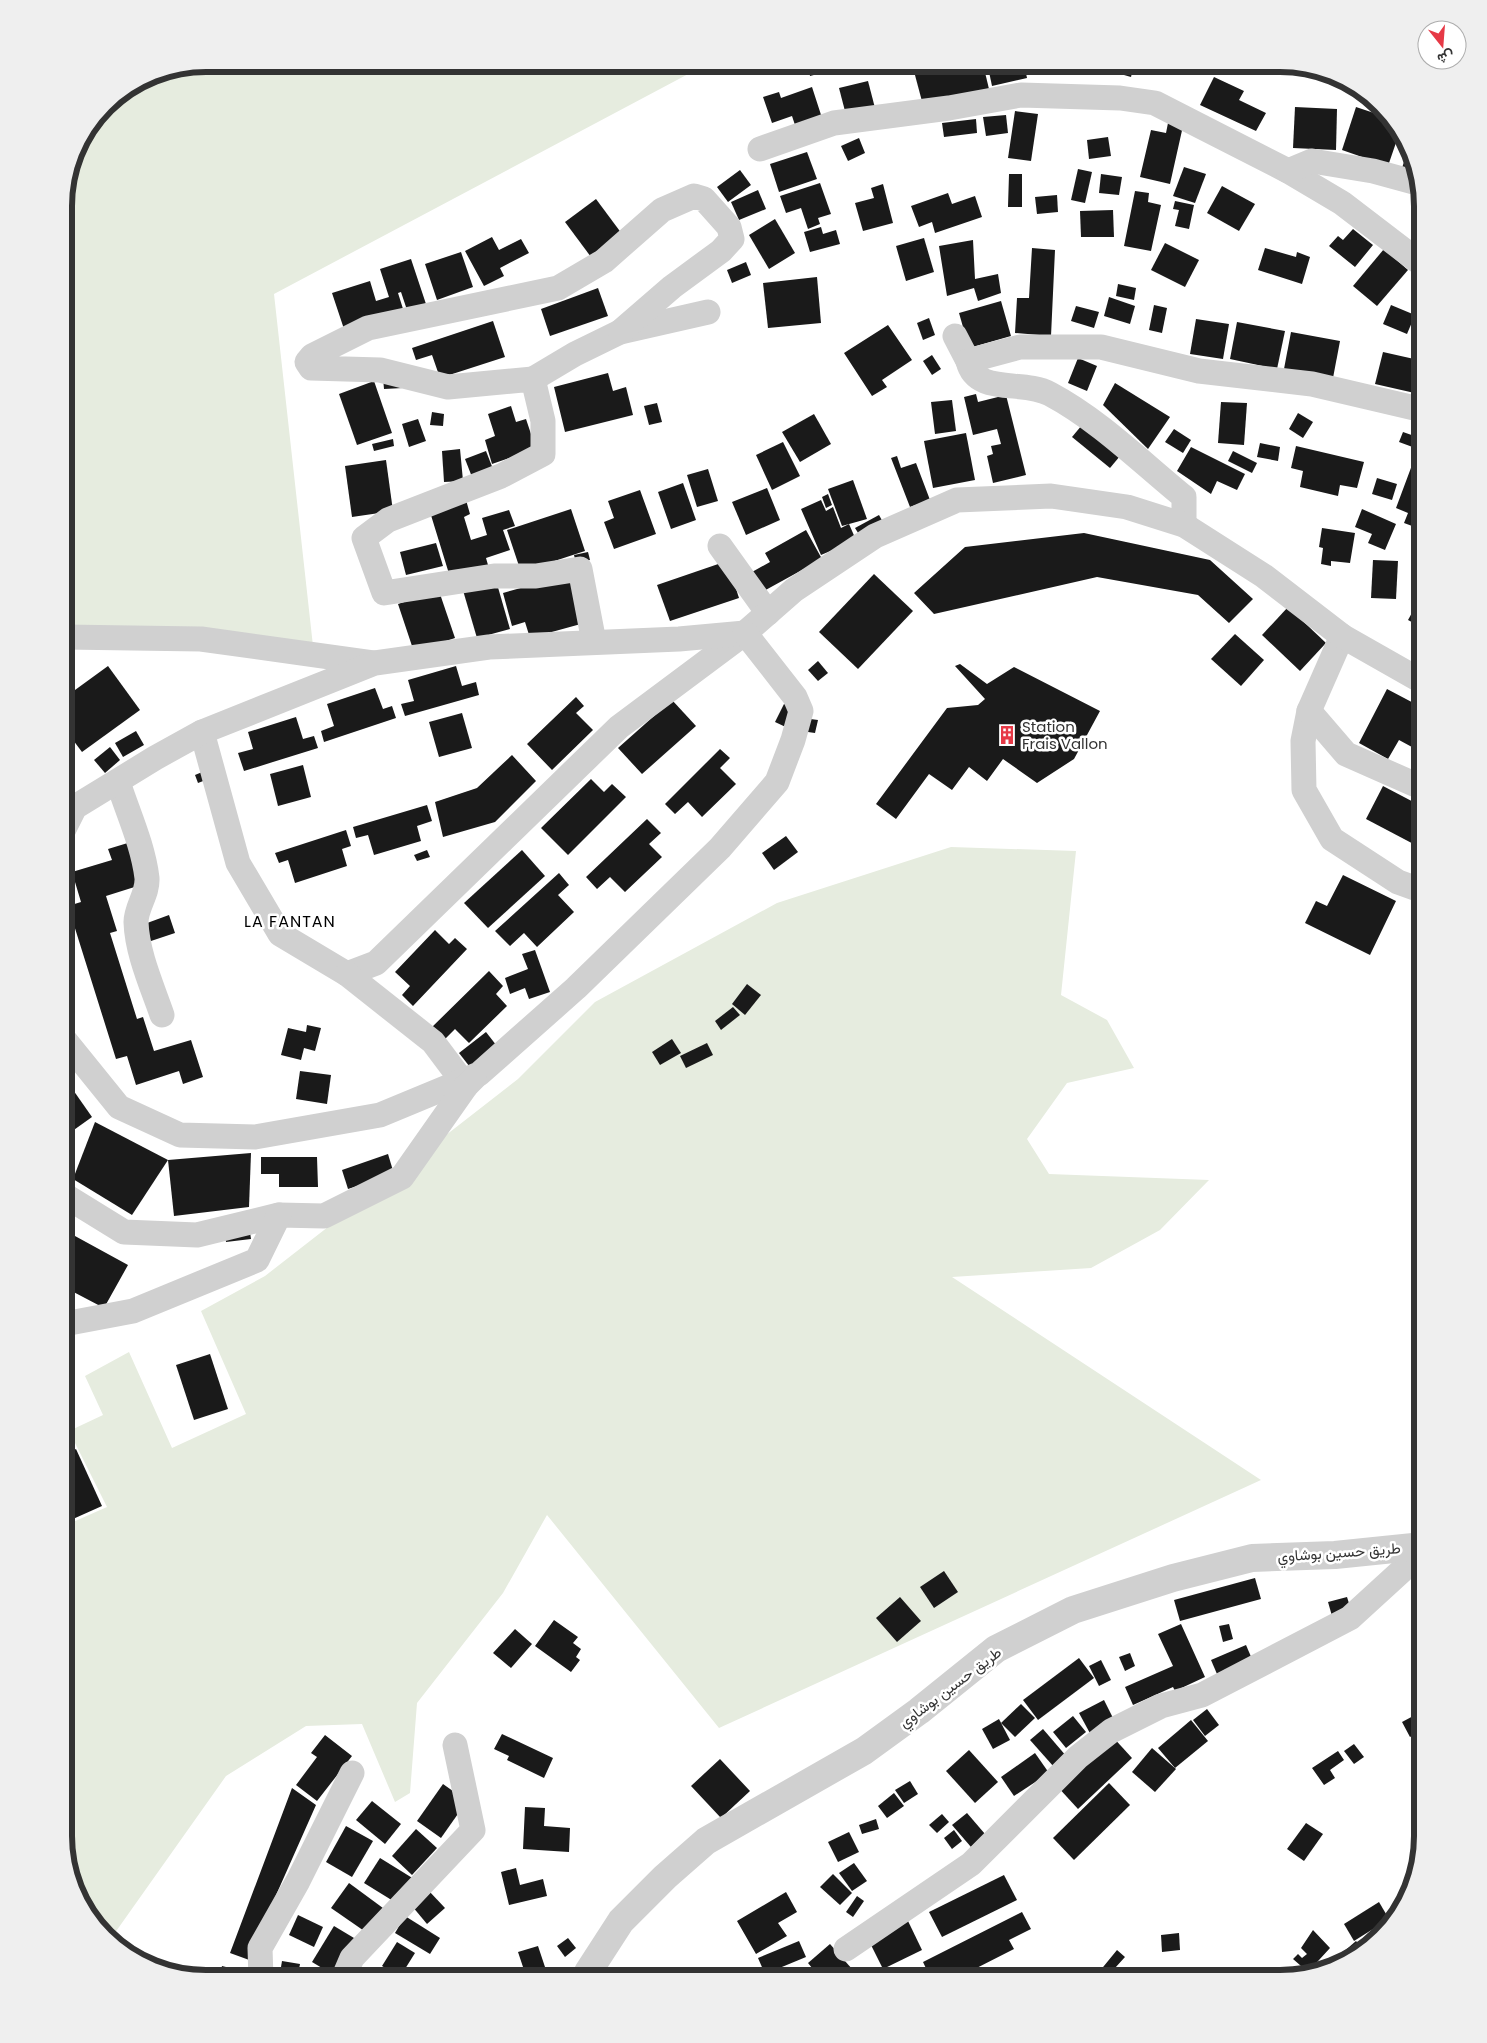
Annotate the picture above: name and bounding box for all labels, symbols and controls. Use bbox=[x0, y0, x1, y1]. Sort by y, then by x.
north arrow bbox=[1417, 20, 1467, 70]
text: ش bbox=[1435, 45, 1457, 70]
place label: Station Frais Vallon bbox=[1022, 716, 1108, 754]
building icon: Station Frais Vallon bbox=[996, 724, 1018, 746]
district label: LA FANTAN bbox=[244, 910, 336, 933]
street label: طريق حسين بوشاوي bbox=[1277, 1537, 1402, 1570]
street label: طريق حسين بوشاوي bbox=[894, 1641, 1008, 1735]

